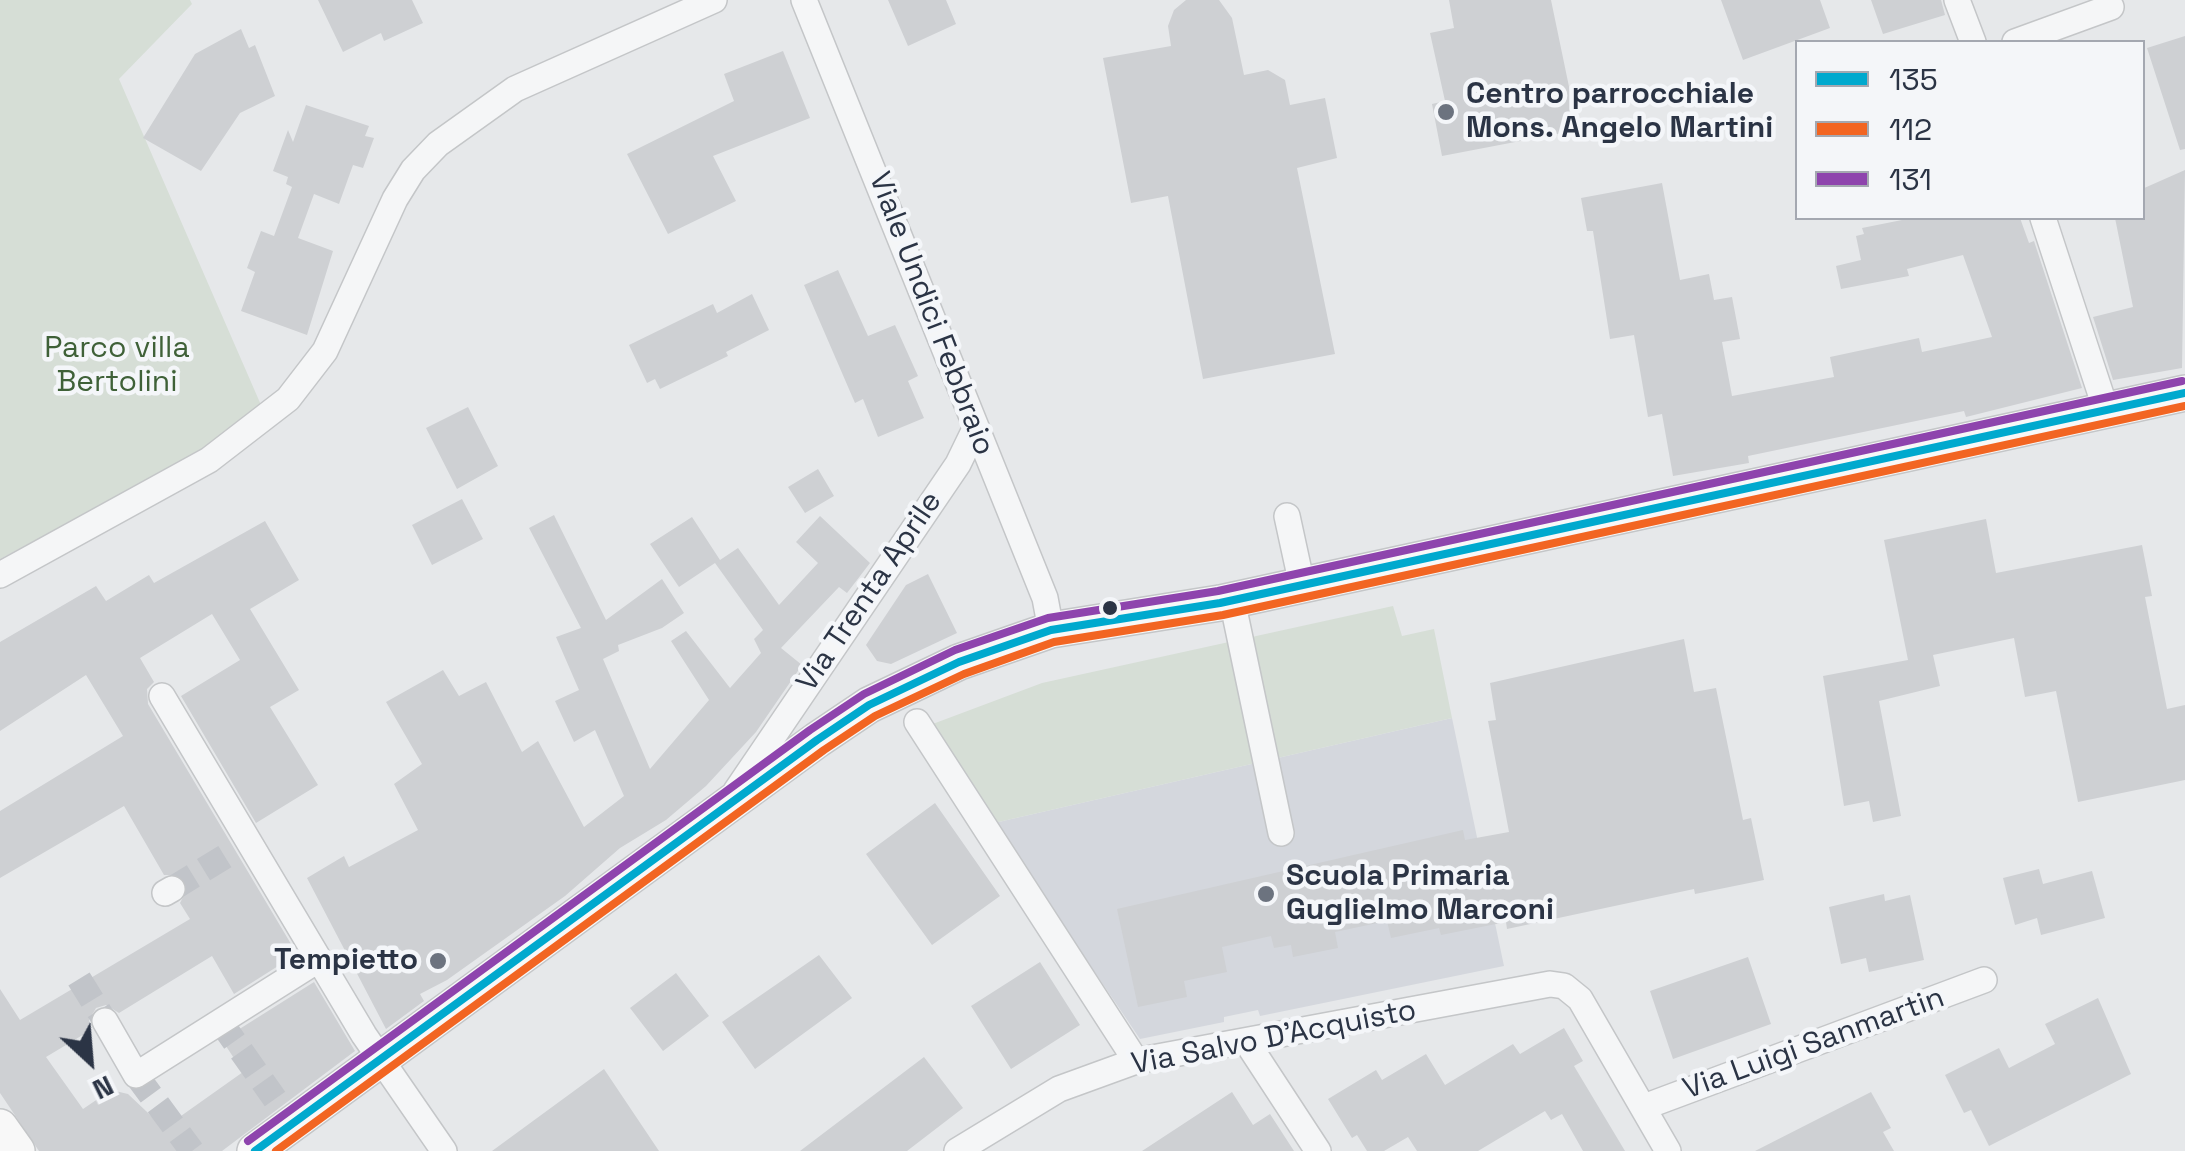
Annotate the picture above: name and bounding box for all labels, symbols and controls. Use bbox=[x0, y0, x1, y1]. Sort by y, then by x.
legend bbox=[1795, 40, 2145, 220]
text: 135 bbox=[1889, 60, 1938, 99]
place label: Centro parrocchiale Mons. Angelo Martini bbox=[1466, 77, 1773, 148]
marker: Centro parrocchiale Mons. Angelo Martini bbox=[1435, 101, 1457, 123]
text: 112 bbox=[1889, 110, 1932, 149]
text: 131 bbox=[1889, 160, 1932, 199]
street label: Viale Undici Febbraio bbox=[860, 167, 1002, 461]
park label: Parco villa Bertolini bbox=[44, 331, 190, 402]
street label: Via Trenta Aprile bbox=[790, 485, 950, 699]
unlabelled marker bbox=[1100, 598, 1120, 618]
place label: Scuola Primaria Guglielmo Marconi bbox=[1286, 859, 1554, 930]
marker: Scuola Primaria Guglielmo Marconi bbox=[1255, 883, 1277, 905]
place label: Tempietto bbox=[274, 943, 418, 979]
marker: Tempietto bbox=[427, 950, 449, 972]
street label: Via Luigi Sanmartin bbox=[1679, 980, 1949, 1108]
street label: Via Salvo D'Acquisto bbox=[1129, 993, 1419, 1083]
north arrow bbox=[40, 1011, 140, 1111]
text: N bbox=[87, 1068, 119, 1108]

